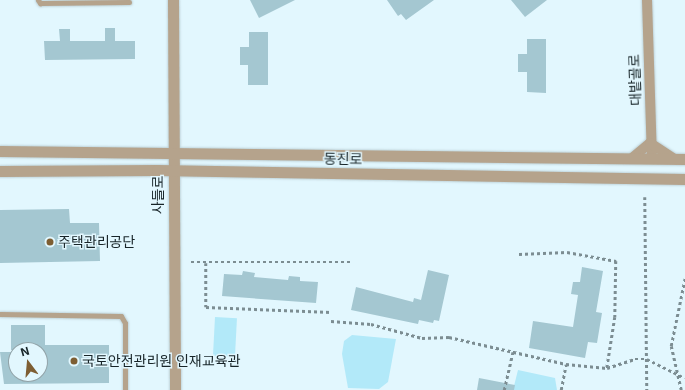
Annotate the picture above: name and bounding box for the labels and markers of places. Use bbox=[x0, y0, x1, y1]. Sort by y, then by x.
place label: 주택관리공단 bbox=[58, 234, 135, 250]
marker: 주택관리공단 bbox=[45, 237, 55, 247]
place label: 국토안전관리원 인재교육관 bbox=[82, 353, 240, 369]
marker: 국토안전관리원 인재교육관 bbox=[69, 356, 79, 366]

